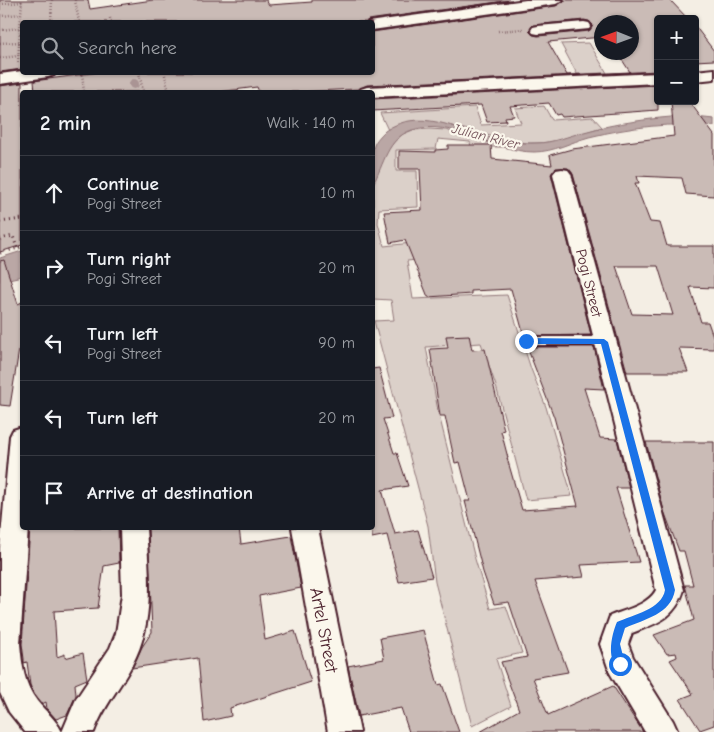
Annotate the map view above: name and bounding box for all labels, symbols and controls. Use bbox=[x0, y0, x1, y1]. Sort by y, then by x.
north arrow bbox=[594, 15, 639, 60]
map controls bbox=[654, 15, 699, 105]
button: + bbox=[654, 15, 699, 60]
search box bbox=[20, 20, 375, 75]
icon: search bbox=[38, 34, 66, 62]
text: Search here bbox=[78, 37, 177, 59]
button: − bbox=[654, 60, 699, 105]
text: 2 min bbox=[40, 111, 91, 135]
text: Walk · 140 m bbox=[267, 114, 355, 132]
water label: Julian River bbox=[449, 120, 523, 153]
text: Continue bbox=[87, 173, 159, 195]
icon: ahead bbox=[40, 179, 68, 207]
text: 10 m bbox=[320, 184, 355, 202]
text: Pogi Street bbox=[87, 195, 161, 213]
street label: Pogi Street bbox=[572, 247, 606, 320]
text: Turn right bbox=[87, 248, 171, 270]
icon: right bbox=[40, 254, 68, 282]
text: 20 m bbox=[318, 259, 355, 277]
text: Pogi Street bbox=[87, 270, 161, 288]
text: Turn left bbox=[87, 323, 158, 345]
icon: left bbox=[40, 329, 68, 357]
route end bbox=[515, 330, 538, 353]
text: 90 m bbox=[318, 334, 355, 352]
text: Pogi Street bbox=[87, 345, 161, 363]
icon: left bbox=[40, 404, 68, 432]
text: Turn left bbox=[87, 407, 158, 429]
text: 20 m bbox=[318, 409, 355, 427]
icon: arrive bbox=[40, 479, 68, 507]
text: Arrive at destination bbox=[87, 482, 253, 504]
street label: Artel Street bbox=[305, 586, 342, 675]
route start bbox=[609, 653, 632, 676]

